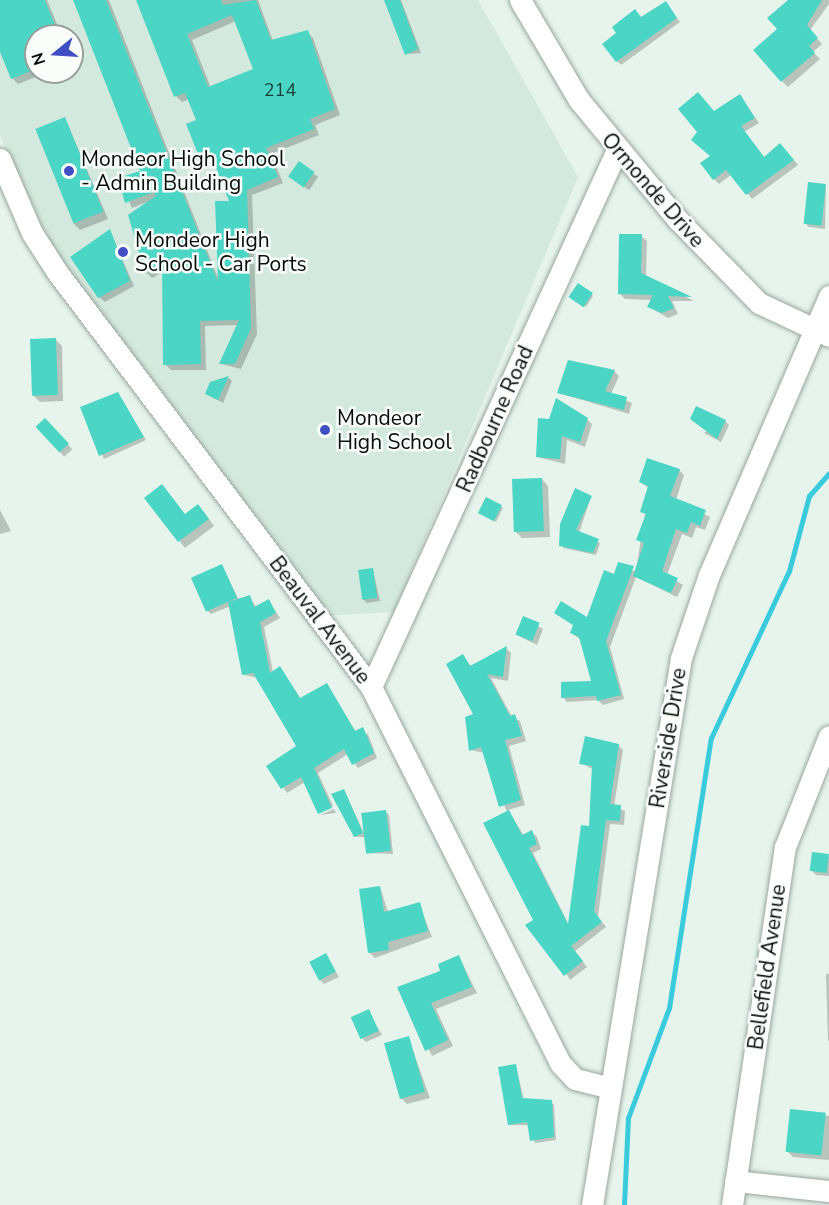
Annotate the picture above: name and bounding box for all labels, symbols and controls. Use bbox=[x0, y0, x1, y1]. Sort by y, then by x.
north arrow bbox=[24, 24, 84, 84]
text: N bbox=[26, 50, 51, 68]
house number: 214 bbox=[264, 79, 296, 101]
street label: Ormonde Drive bbox=[596, 127, 710, 253]
place label: Mondeor High School - Admin Building bbox=[81, 146, 285, 196]
marker: Mondeor High School - Admin Building bbox=[62, 164, 76, 178]
place label: Mondeor High School - Car Ports bbox=[135, 227, 307, 277]
marker: Mondeor High School - Car Ports bbox=[116, 245, 130, 259]
street label: Radbourne Road bbox=[451, 342, 539, 496]
place label: Mondeor High School bbox=[337, 405, 452, 455]
marker: Mondeor High School bbox=[318, 423, 332, 437]
street label: Beauval Avenue bbox=[264, 551, 376, 689]
street label: Riverside Drive bbox=[644, 666, 692, 810]
street label: Bellefield Avenue bbox=[743, 883, 791, 1051]

